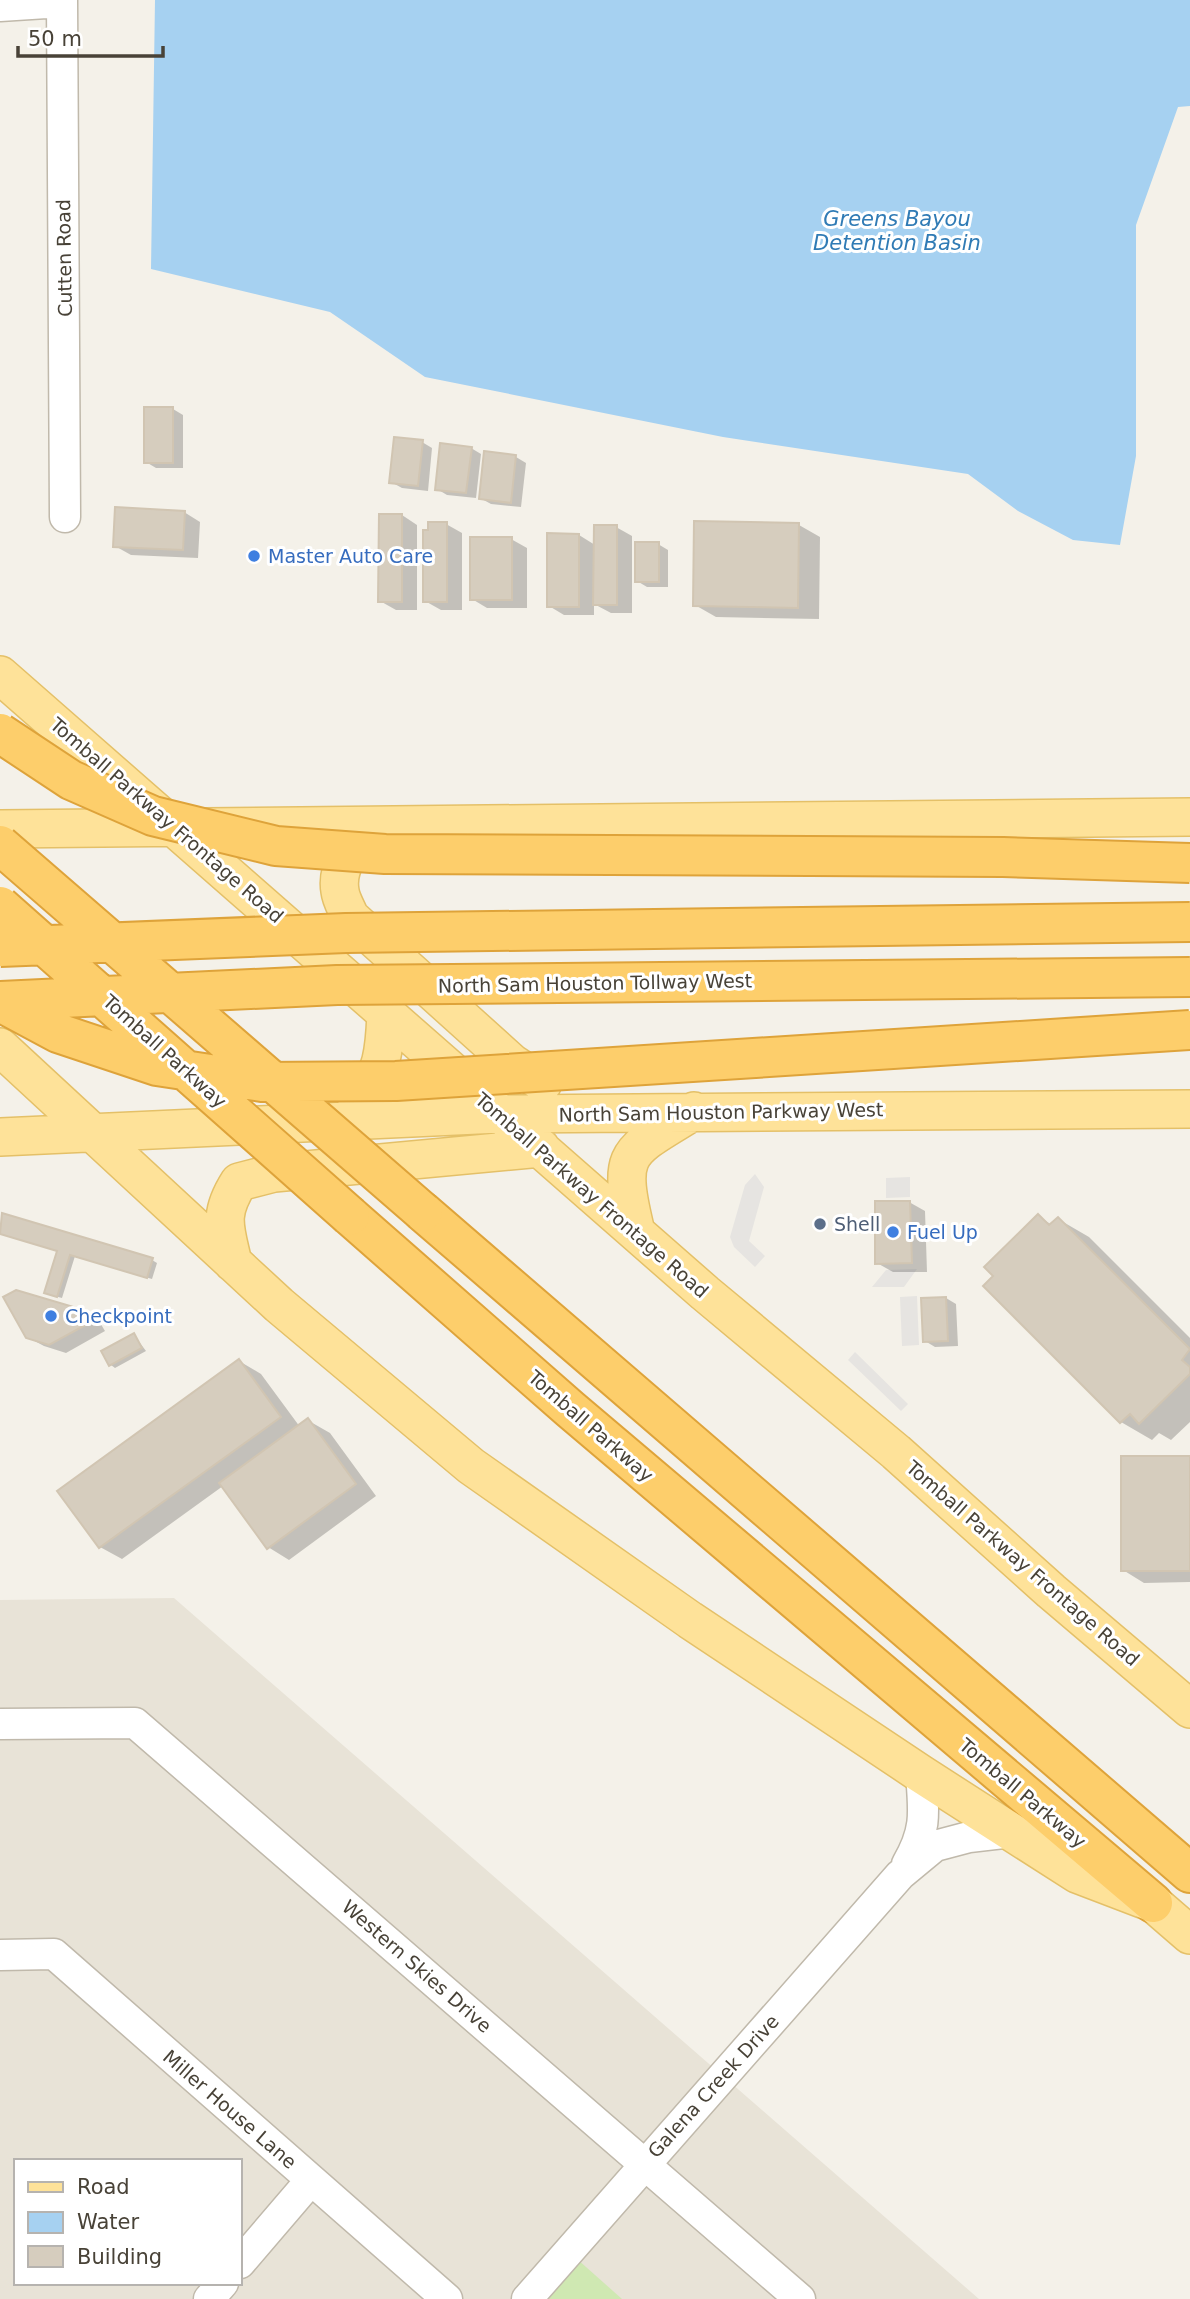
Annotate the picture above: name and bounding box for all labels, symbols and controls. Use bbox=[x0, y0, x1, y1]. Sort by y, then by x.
scale bar bbox=[18, 14, 163, 58]
text: 50 m bbox=[28, 27, 82, 51]
street label: Cutten Road bbox=[52, 199, 76, 317]
water label: Greens Bayou Detention Basin bbox=[813, 207, 981, 255]
place label: Master Auto Care bbox=[268, 545, 433, 567]
marker: Master Auto Care bbox=[246, 548, 262, 564]
street label: Tomball Parkway Frontage Road bbox=[45, 712, 288, 927]
street label: North Sam Houston Tollway West bbox=[438, 969, 752, 997]
street label: Tomball Parkway bbox=[98, 989, 231, 1112]
street label: Tomball Parkway Frontage Road bbox=[470, 1087, 713, 1302]
street label: North Sam Houston Parkway West bbox=[558, 1098, 884, 1126]
place label: Shell bbox=[834, 1213, 880, 1235]
marker: Shell bbox=[812, 1216, 828, 1232]
place label: Fuel Up bbox=[907, 1221, 978, 1243]
marker: Fuel Up bbox=[885, 1224, 901, 1240]
place label: Checkpoint bbox=[65, 1305, 172, 1327]
marker: Checkpoint bbox=[43, 1308, 59, 1324]
street label: Tomball Parkway bbox=[523, 1365, 658, 1486]
street label: Tomball Parkway Frontage Road bbox=[901, 1455, 1144, 1670]
street label: Tomball Parkway bbox=[955, 1733, 1091, 1852]
street label: Western Skies Drive bbox=[338, 1895, 496, 2037]
street label: Galena Creek Drive bbox=[643, 2010, 783, 2162]
street label: Miller House Lane bbox=[159, 2045, 301, 2173]
legend bbox=[14, 2159, 242, 2285]
text: Road bbox=[77, 2175, 130, 2199]
text: Water bbox=[77, 2210, 139, 2234]
text: Building bbox=[77, 2245, 162, 2269]

